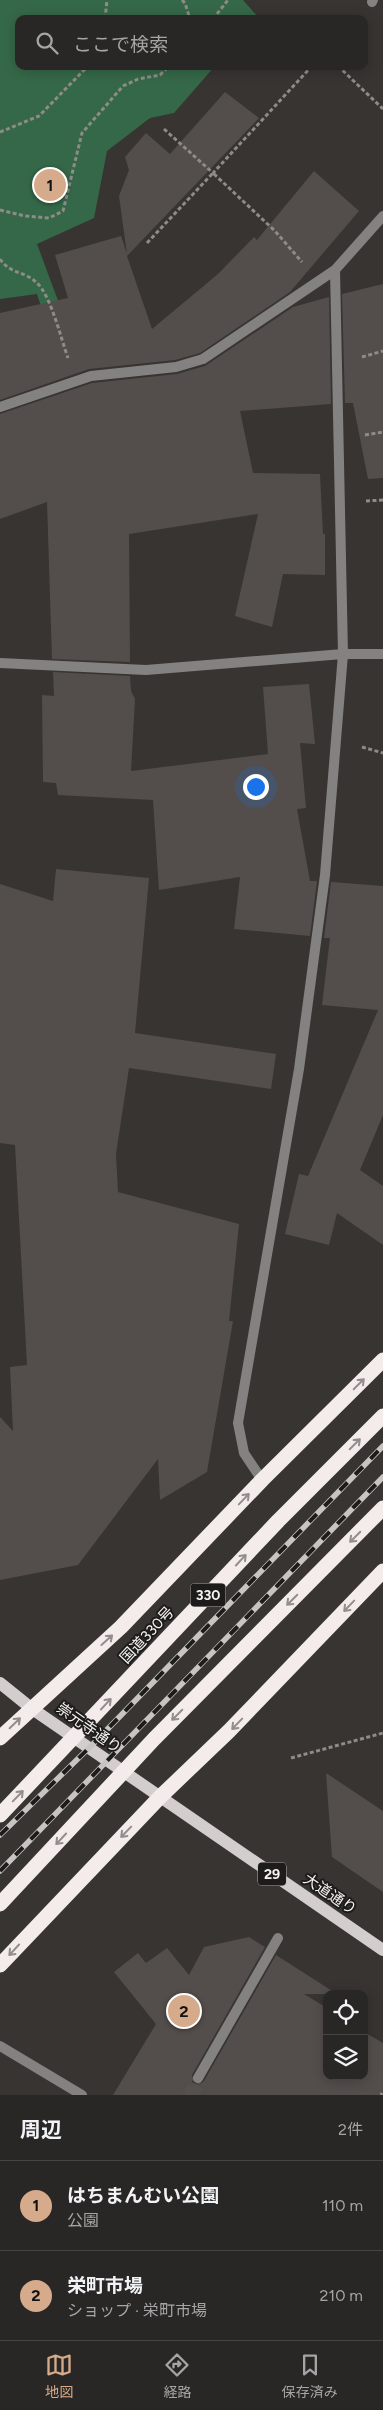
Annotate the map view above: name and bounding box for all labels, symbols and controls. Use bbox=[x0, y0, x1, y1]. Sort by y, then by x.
search box bbox=[15, 15, 368, 70]
icon: search bbox=[33, 29, 61, 57]
text: ここで検索 bbox=[73, 33, 168, 56]
pin: 1 bbox=[34, 166, 66, 204]
your location bbox=[243, 774, 269, 800]
one-way arrow bbox=[353, 1378, 365, 1390]
one-way arrow bbox=[349, 1438, 361, 1450]
one-way arrow bbox=[238, 1492, 250, 1505]
one-way arrow bbox=[349, 1530, 361, 1542]
one-way arrow bbox=[235, 1554, 247, 1566]
road number: 330 bbox=[190, 1584, 226, 1606]
one-way arrow bbox=[285, 1594, 298, 1606]
one-way arrow bbox=[343, 1600, 355, 1613]
street label: 国道330号 bbox=[116, 1603, 178, 1667]
one-way arrow bbox=[100, 1634, 113, 1646]
one-way arrow bbox=[100, 1697, 112, 1710]
street label: 崇元寺通り bbox=[53, 1699, 125, 1757]
one-way arrow bbox=[171, 1709, 183, 1722]
one-way arrow bbox=[9, 1717, 22, 1729]
one-way arrow bbox=[231, 1717, 243, 1730]
one-way arrow bbox=[12, 1790, 24, 1802]
one-way arrow bbox=[121, 1826, 133, 1838]
one-way arrow bbox=[55, 1832, 67, 1845]
road number: 29 bbox=[258, 1862, 286, 1886]
street label: 大道通り bbox=[300, 1870, 360, 1918]
one-way arrow bbox=[8, 1943, 20, 1956]
map controls bbox=[323, 1990, 368, 2080]
button: locate bbox=[323, 1990, 368, 2035]
pin: 2 bbox=[168, 1992, 200, 2030]
button: layers bbox=[323, 2035, 368, 2080]
text: 周辺 bbox=[20, 2117, 62, 2142]
text: 2件 bbox=[338, 2120, 363, 2139]
text: はちまんむい公園 bbox=[67, 2184, 219, 2207]
text: 1 bbox=[33, 2196, 39, 2215]
text: 110 m bbox=[322, 2196, 363, 2215]
text: 公園 bbox=[67, 2211, 99, 2230]
text: 栄町市場 bbox=[67, 2274, 143, 2297]
text: 2 bbox=[31, 2286, 41, 2305]
text: 210 m bbox=[320, 2286, 363, 2305]
text: ショップ · 栄町市場 bbox=[67, 2301, 207, 2320]
tab: 地図 bbox=[45, 2351, 73, 2401]
tab: 経路 bbox=[163, 2351, 191, 2401]
tab: 保存済み bbox=[282, 2351, 338, 2401]

